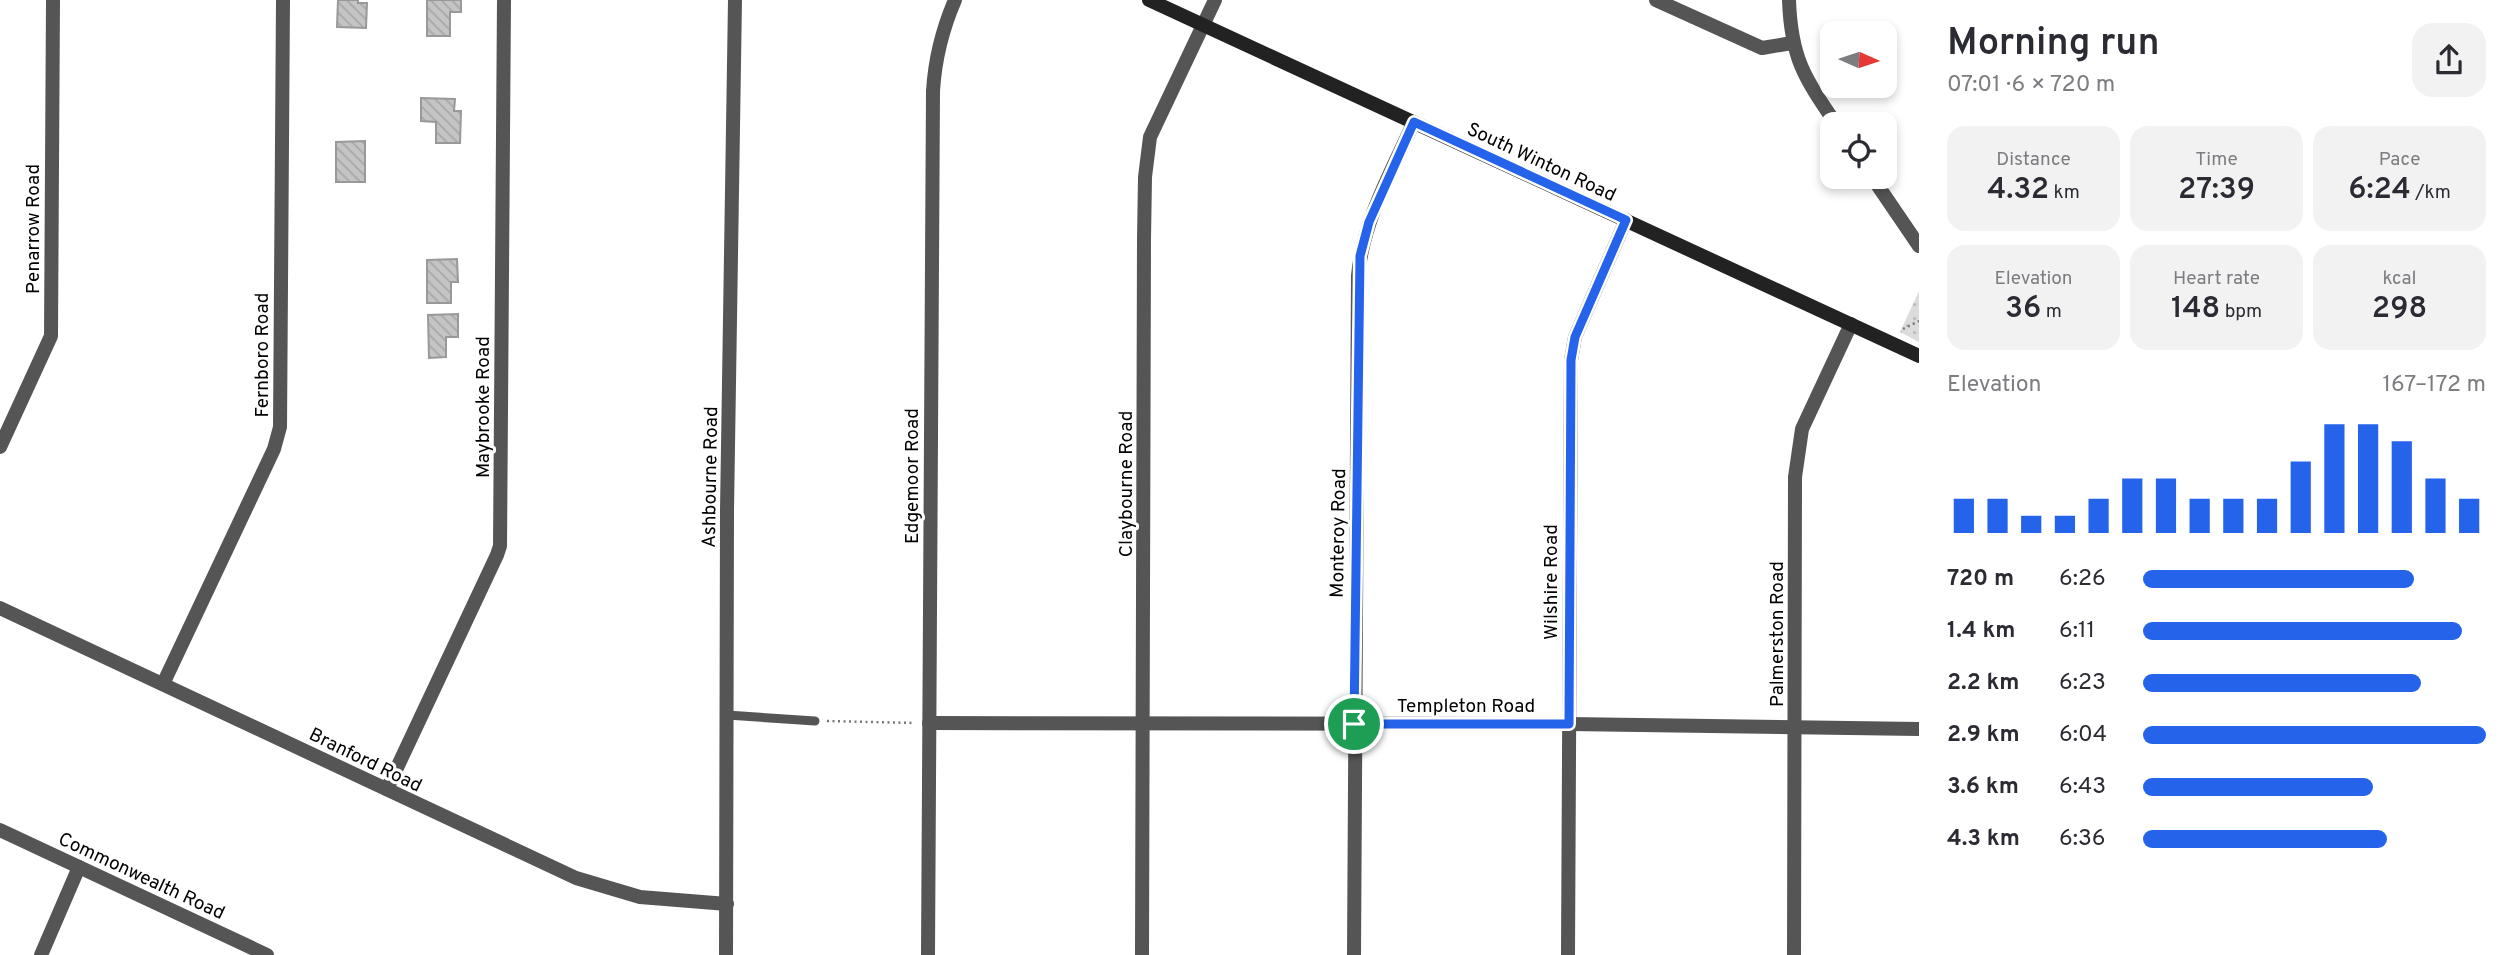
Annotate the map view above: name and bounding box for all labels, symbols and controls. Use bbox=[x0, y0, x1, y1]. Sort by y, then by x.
text: Morning run bbox=[1947, 20, 2160, 69]
north arrow bbox=[1820, 21, 1897, 98]
map controls bbox=[1820, 21, 1897, 189]
button: share bbox=[2412, 23, 2486, 97]
text: 07:01 · 6 × 720 m bbox=[1947, 71, 2115, 100]
button: locate bbox=[1820, 112, 1897, 189]
street label: South Winton Road bbox=[1463, 118, 1620, 208]
text: Distance bbox=[1996, 148, 2071, 172]
text: Time bbox=[2195, 148, 2238, 172]
text: Pace bbox=[2379, 148, 2420, 172]
street label: Penarrow Road bbox=[22, 164, 46, 294]
text: 4.32 bbox=[1987, 172, 2049, 209]
text: 27:39 bbox=[2178, 172, 2255, 209]
text: 6:24 bbox=[2348, 172, 2411, 209]
text: km bbox=[2049, 181, 2080, 205]
text: /km bbox=[2411, 181, 2451, 205]
text: Elevation bbox=[1994, 267, 2073, 291]
text: Heart rate bbox=[2173, 267, 2260, 291]
text: kcal bbox=[2383, 267, 2416, 291]
text: 36 bbox=[2005, 291, 2041, 328]
text: 148 bbox=[2171, 291, 2220, 328]
text: 298 bbox=[2372, 291, 2427, 328]
street label: Fernboro Road bbox=[251, 292, 275, 418]
text: m bbox=[2041, 300, 2062, 324]
text: bpm bbox=[2220, 300, 2262, 324]
street label: Maybrooke Road bbox=[472, 336, 496, 478]
text: Elevation bbox=[1947, 371, 2042, 400]
text: 167–172 m bbox=[2382, 371, 2486, 400]
street label: Ashbourne Road bbox=[698, 406, 724, 548]
street label: Edgemoor Road bbox=[901, 408, 925, 544]
street label: Claybourne Road bbox=[1115, 411, 1139, 557]
street label: Monteroy Road bbox=[1326, 468, 1352, 598]
street label: Wilshire Road bbox=[1540, 524, 1564, 640]
street label: Palmerston Road bbox=[1766, 561, 1790, 707]
text: 720 m bbox=[1947, 565, 2014, 594]
text: 6:26 bbox=[2059, 565, 2106, 594]
text: 1.4 km bbox=[1947, 617, 2015, 646]
text: 6:11 bbox=[2059, 617, 2095, 646]
text: 2.2 km bbox=[1947, 669, 2020, 698]
text: 6:23 bbox=[2059, 669, 2106, 698]
pin bbox=[1324, 694, 1384, 754]
street label: Templeton Road bbox=[1397, 695, 1535, 719]
icon: arrive bbox=[1335, 705, 1373, 743]
text: 2.9 km bbox=[1947, 721, 2020, 750]
text: 6:04 bbox=[2059, 721, 2107, 750]
street label: Branford Road bbox=[305, 723, 426, 799]
text: 3.6 km bbox=[1947, 773, 2019, 802]
text: 6:43 bbox=[2059, 773, 2106, 802]
text: 4.3 km bbox=[1947, 825, 2020, 854]
text: 6:36 bbox=[2059, 825, 2105, 854]
street label: Commonwealth Road bbox=[54, 828, 228, 926]

